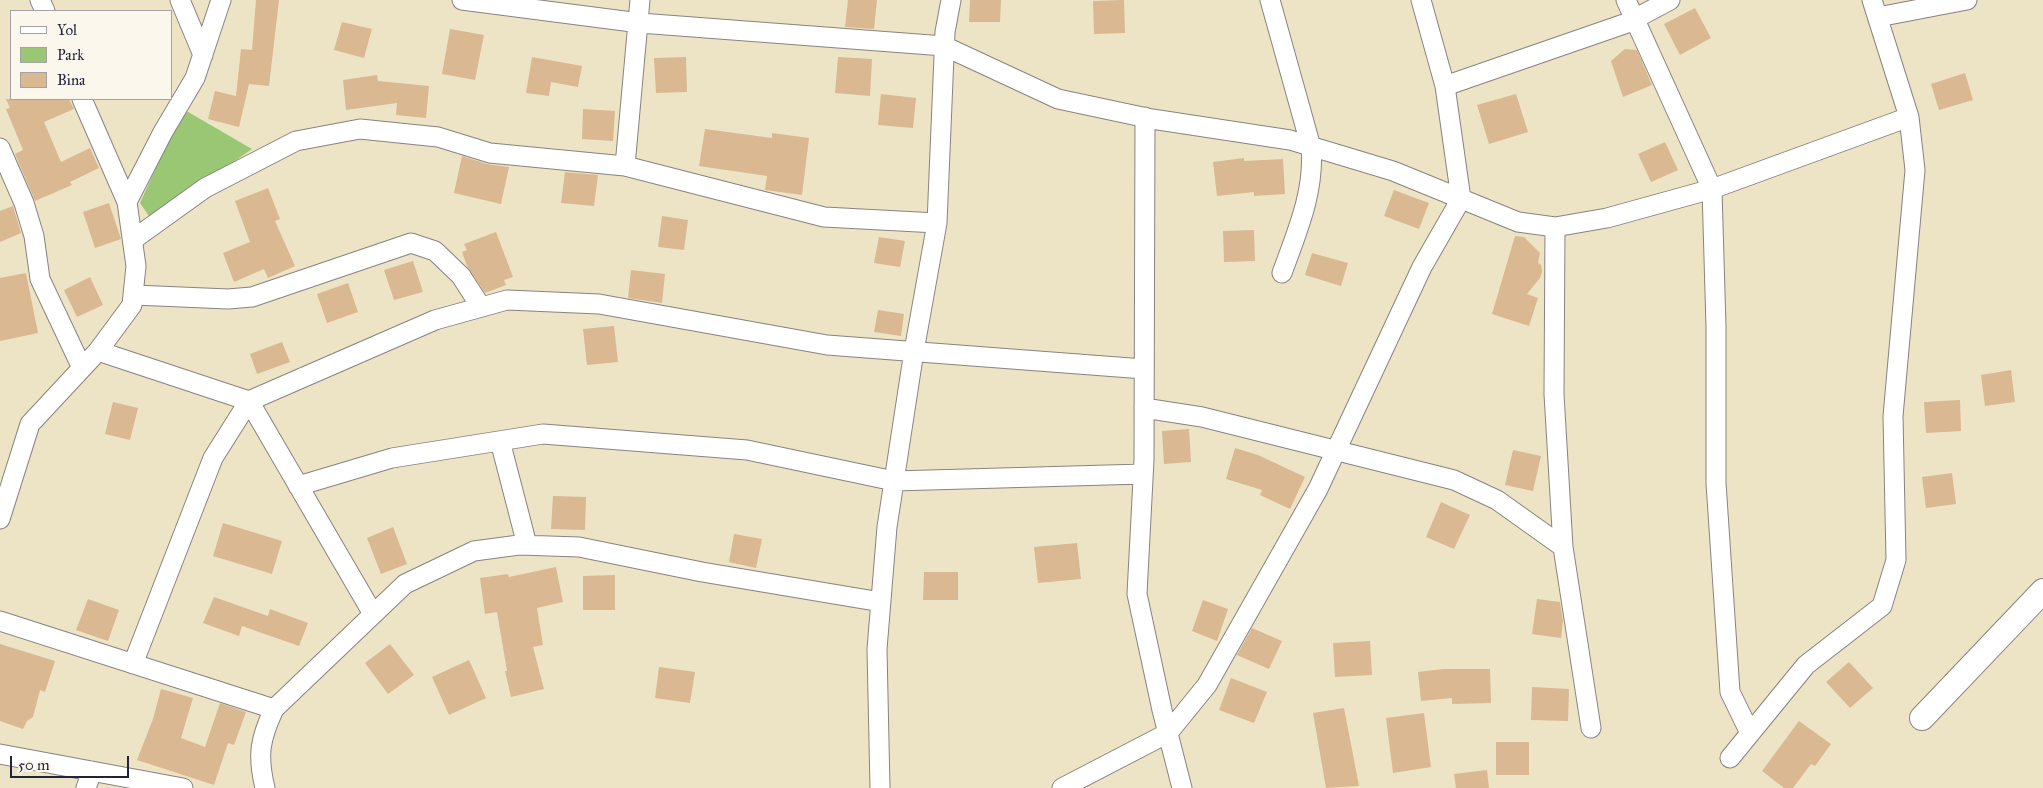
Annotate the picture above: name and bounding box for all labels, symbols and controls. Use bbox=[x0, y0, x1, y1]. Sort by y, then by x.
legend bbox=[10, 10, 172, 100]
text: Yol bbox=[57, 21, 77, 39]
text: Park bbox=[57, 46, 84, 64]
text: Bina bbox=[57, 71, 85, 89]
scale bar bbox=[12, 746, 131, 778]
text: 50 m bbox=[18, 756, 50, 774]

